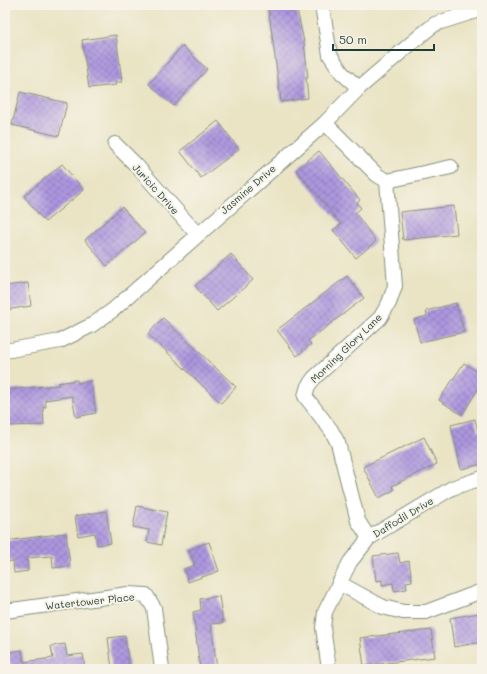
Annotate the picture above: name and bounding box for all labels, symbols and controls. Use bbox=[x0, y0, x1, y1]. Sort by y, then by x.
scale bar bbox=[333, 26, 434, 52]
text: 50 m bbox=[339, 31, 367, 47]
street label: Juricic Drive bbox=[130, 161, 182, 217]
street label: Jasmine Drive bbox=[217, 161, 279, 217]
street label: Morning Glory Lane bbox=[307, 310, 385, 386]
street label: Daffodil Drive bbox=[370, 493, 436, 541]
street label: Watertower Place bbox=[44, 589, 136, 613]

